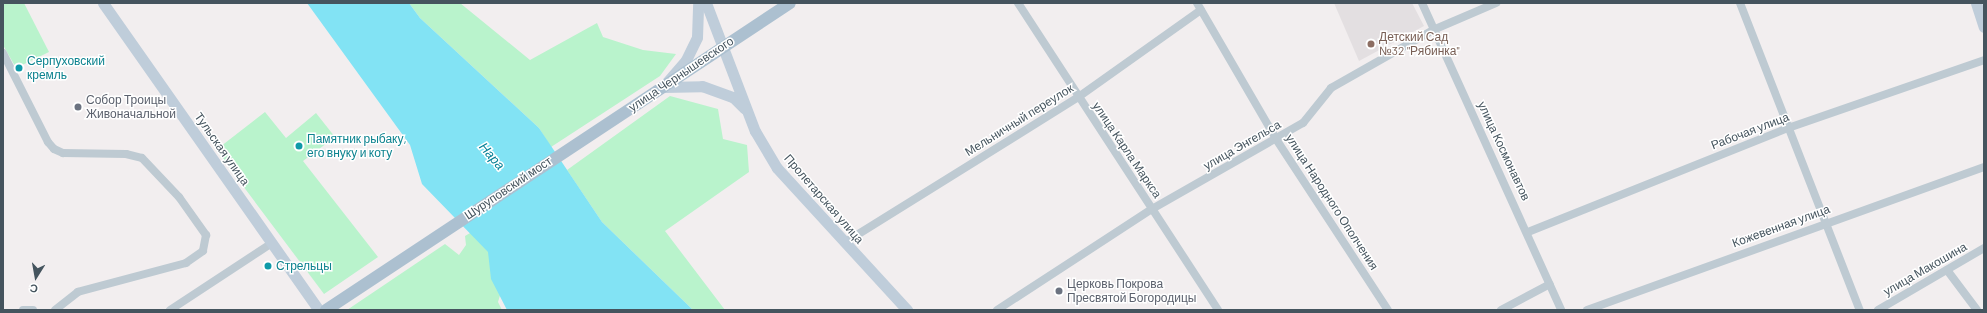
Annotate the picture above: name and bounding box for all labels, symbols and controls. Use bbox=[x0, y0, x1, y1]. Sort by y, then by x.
place label: Детский Сад №32 "Рябинка" bbox=[1379, 30, 1460, 58]
street label: улица Чернышевского bbox=[626, 34, 736, 114]
marker: Детский Сад №32 "Рябинка" bbox=[1366, 39, 1376, 49]
place label: Серпуховский кремль bbox=[27, 54, 105, 82]
marker: Серпуховский кремль bbox=[14, 63, 24, 73]
street label: Мельничный переулок bbox=[962, 81, 1076, 159]
place label: Собор Троицы Живоначальной bbox=[86, 93, 176, 121]
street label: улица Карла Маркса bbox=[1089, 99, 1165, 201]
street label: улица Космонавтов bbox=[1475, 99, 1533, 203]
marker: Собор Троицы Живоначальной bbox=[73, 102, 83, 112]
street label: Тульская улица bbox=[192, 110, 252, 188]
street label: Рабочая улица bbox=[1709, 110, 1791, 152]
street label: улица Энгельса bbox=[1201, 117, 1283, 173]
street label: улица Народного Ополчения bbox=[1283, 131, 1381, 273]
place label: Памятник рыбаку, его внуку и коту bbox=[307, 132, 407, 160]
water label: Нара bbox=[476, 139, 508, 173]
marker: Памятник рыбаку, его внуку и коту bbox=[294, 141, 304, 151]
street label: Пролетарская улица bbox=[781, 151, 867, 247]
street label: Шуруповский мост bbox=[462, 153, 554, 223]
street label: Кожевенная улица bbox=[1730, 202, 1832, 250]
street label: улица Макошина bbox=[1881, 239, 1969, 299]
north arrow bbox=[16, 257, 56, 297]
place label: Стрельцы bbox=[276, 259, 332, 273]
marker: Стрельцы bbox=[263, 261, 273, 271]
place label: Церковь Покрова Пресвятой Богородицы bbox=[1067, 277, 1196, 305]
text: С bbox=[28, 282, 39, 296]
marker: Церковь Покрова Пресвятой Богородицы bbox=[1054, 286, 1064, 296]

